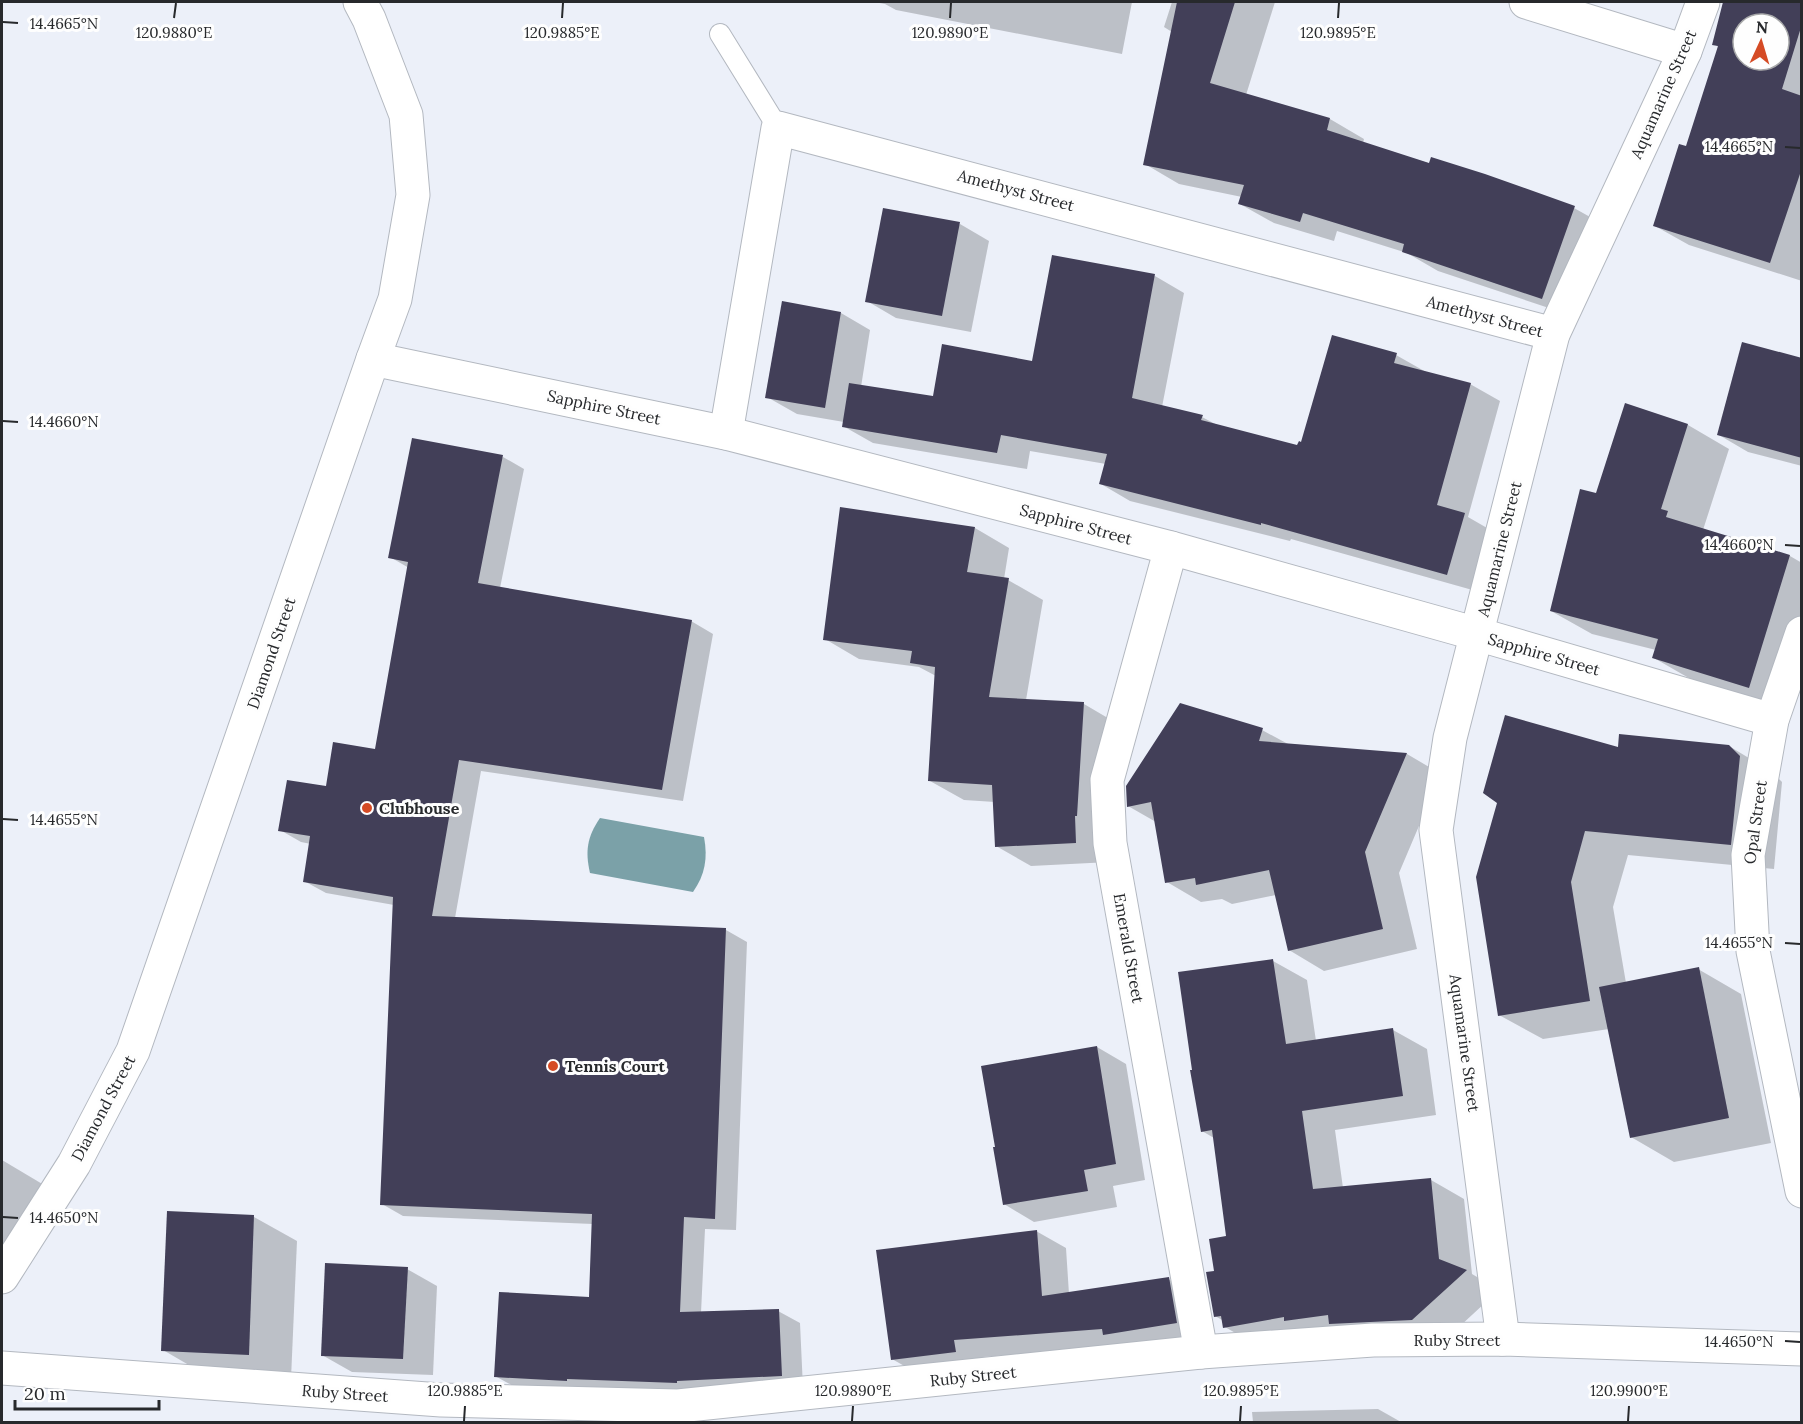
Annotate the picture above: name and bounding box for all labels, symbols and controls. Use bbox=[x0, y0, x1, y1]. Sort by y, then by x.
north arrow bbox=[1731, 12, 1791, 72]
text: 14.4665°N bbox=[30, 14, 98, 33]
text: N bbox=[1755, 17, 1769, 37]
text: 120.9880°E bbox=[136, 23, 212, 42]
text: 120.9885°E bbox=[524, 23, 600, 42]
text: 120.9890°E bbox=[912, 23, 988, 42]
text: 120.9895°E bbox=[1300, 23, 1376, 42]
street label: Aquamarine Street bbox=[1625, 26, 1701, 162]
text: 14.4665°N bbox=[1705, 137, 1773, 156]
street label: Amethyst Street bbox=[954, 165, 1077, 215]
street label: Amethyst Street bbox=[1423, 291, 1546, 341]
street label: Sapphire Street bbox=[545, 385, 663, 429]
text: 14.4660°N bbox=[29, 412, 99, 431]
street label: Aquamarine Street bbox=[1472, 478, 1526, 620]
street label: Sapphire Street bbox=[1018, 499, 1135, 549]
text: 14.4660°N bbox=[1704, 535, 1774, 554]
street label: Diamond Street bbox=[242, 594, 300, 712]
street label: Sapphire Street bbox=[1486, 628, 1603, 680]
street label: Opal Street bbox=[1739, 778, 1771, 865]
place label: Clubhouse bbox=[379, 798, 460, 818]
marker: Clubhouse bbox=[360, 801, 374, 815]
text: 14.4655°N bbox=[30, 810, 98, 829]
street label: Emerald Street bbox=[1109, 891, 1149, 1005]
text: 14.4655°N bbox=[1705, 933, 1773, 952]
street label: Aquamarine Street bbox=[1445, 972, 1485, 1114]
street label: Diamond Street bbox=[67, 1051, 140, 1164]
place label: Tennis Court bbox=[565, 1056, 665, 1076]
marker: Tennis Court bbox=[546, 1059, 560, 1073]
text: 14.4650°N bbox=[29, 1208, 99, 1227]
street label: Ruby Street bbox=[1414, 1330, 1501, 1350]
text: 14.4650°N bbox=[1704, 1332, 1774, 1351]
street label: Ruby Street bbox=[929, 1361, 1018, 1390]
scale bar bbox=[15, 1373, 159, 1411]
street label: Ruby Street bbox=[301, 1380, 390, 1406]
text: 120.9885°E bbox=[427, 1381, 503, 1400]
text: 120.9890°E bbox=[815, 1381, 891, 1400]
text: 120.9895°E bbox=[1203, 1381, 1279, 1400]
text: 120.9900°E bbox=[1590, 1381, 1668, 1400]
text: 20 m bbox=[24, 1382, 66, 1405]

